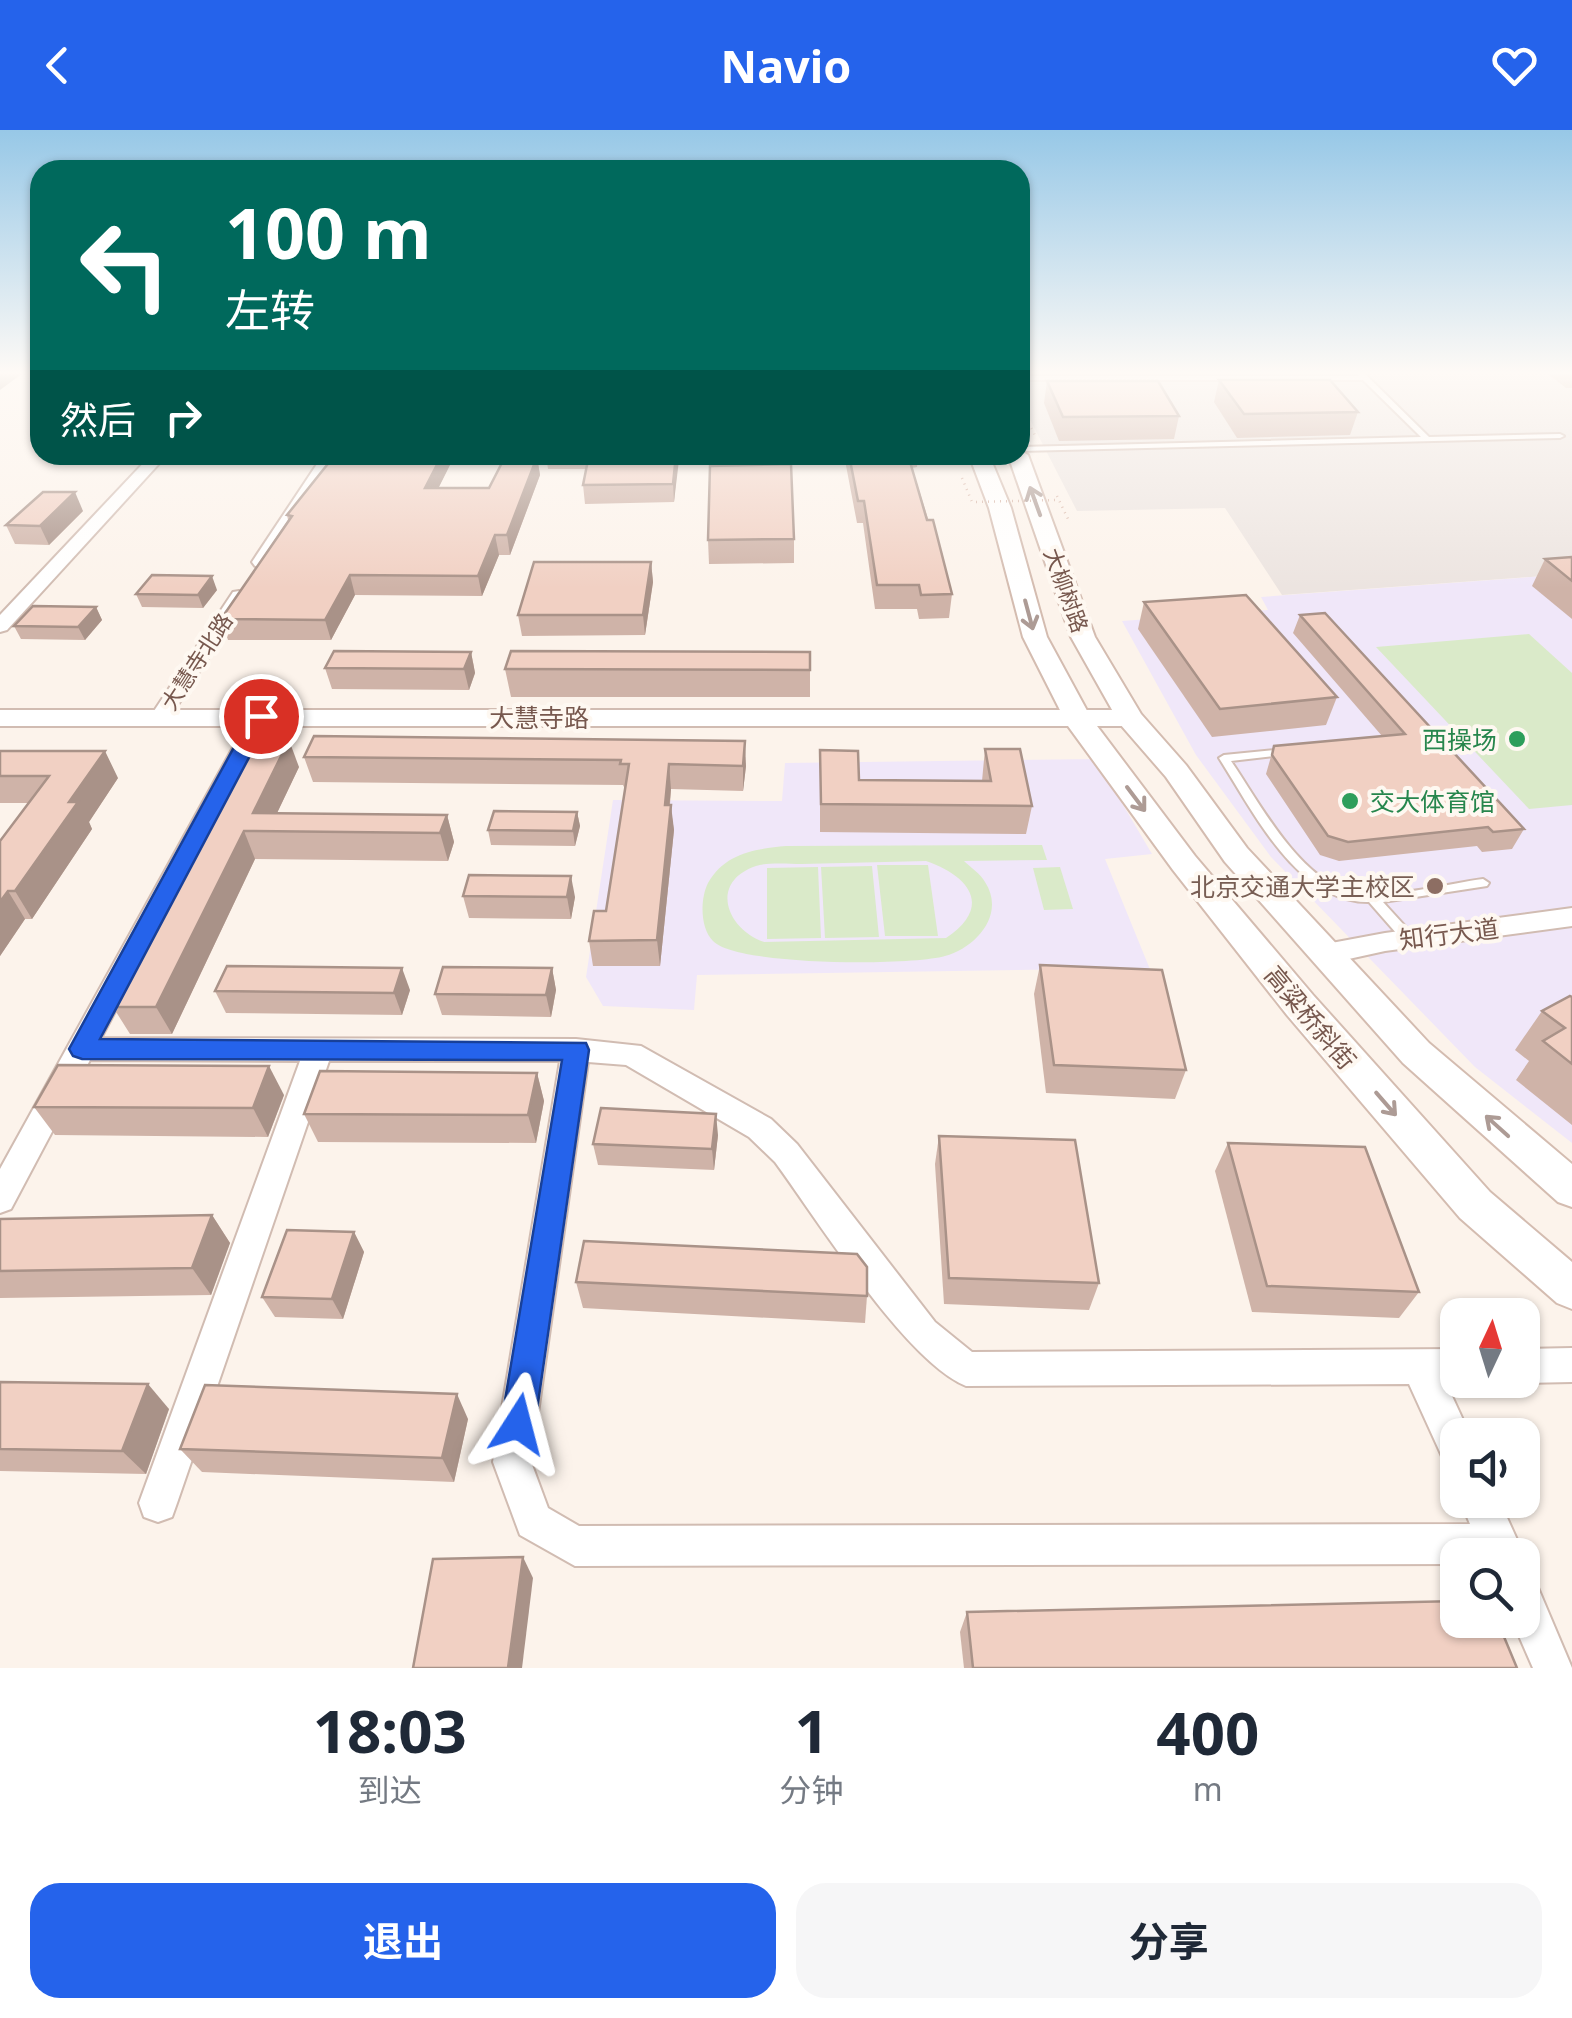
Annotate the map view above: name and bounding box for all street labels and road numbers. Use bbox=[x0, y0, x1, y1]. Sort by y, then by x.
street label: 大柳树路 bbox=[1038, 544, 1096, 636]
street label: 大慧寺北路 bbox=[153, 607, 239, 715]
street label: 大慧寺路 bbox=[489, 700, 589, 734]
street label: 知行大道 bbox=[1397, 910, 1501, 956]
street label: 高粱桥斜街 bbox=[1258, 958, 1364, 1076]

